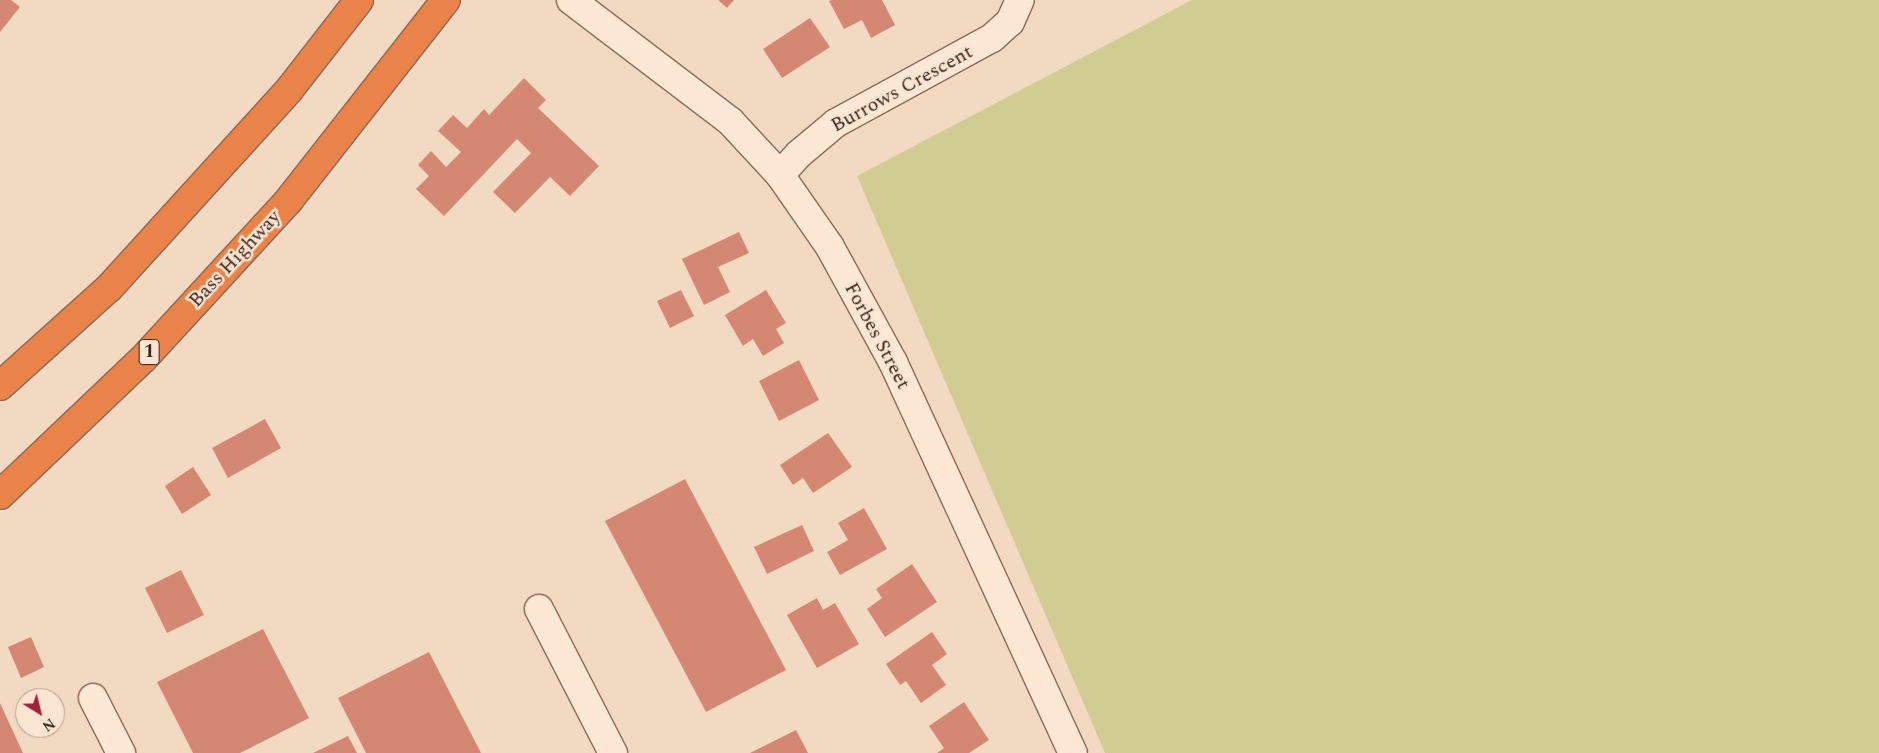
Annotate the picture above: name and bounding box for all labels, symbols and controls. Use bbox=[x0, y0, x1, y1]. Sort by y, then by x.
street label: Burrows Crescent bbox=[827, 40, 977, 138]
street label: Bass Highway bbox=[184, 205, 286, 313]
street label: Forbes Street bbox=[839, 278, 915, 394]
road number: 1 bbox=[138, 336, 160, 368]
north arrow bbox=[15, 688, 65, 738]
text: N bbox=[38, 713, 59, 737]

